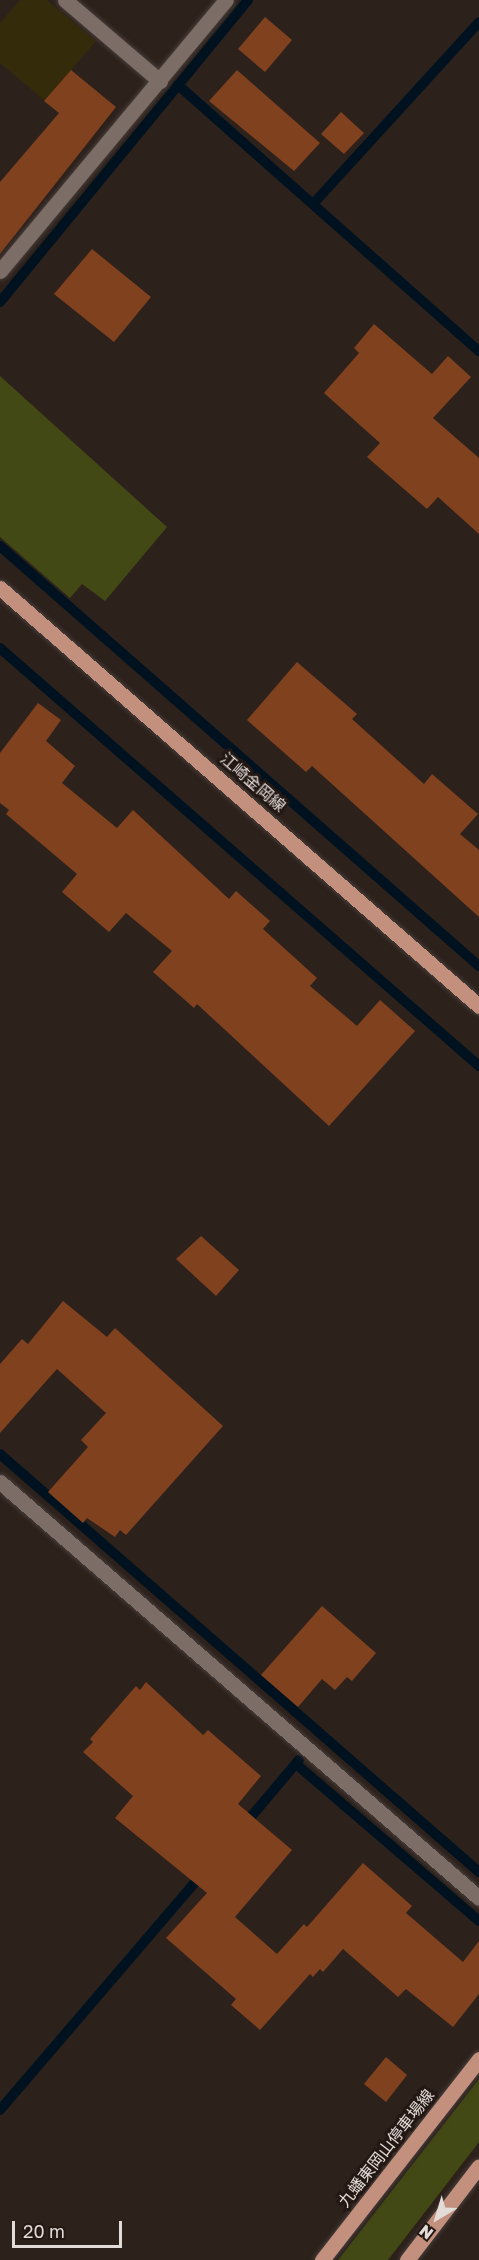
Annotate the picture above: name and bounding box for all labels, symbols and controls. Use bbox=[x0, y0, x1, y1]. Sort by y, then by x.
street label: 江崎金岡線 bbox=[217, 749, 289, 815]
street label: 九蟠東岡山停車場線 bbox=[334, 2085, 438, 2211]
north arrow bbox=[407, 2188, 467, 2248]
scale bar bbox=[15, 2209, 124, 2247]
text: 20 m bbox=[23, 2220, 65, 2242]
text: N bbox=[415, 2221, 437, 2244]

